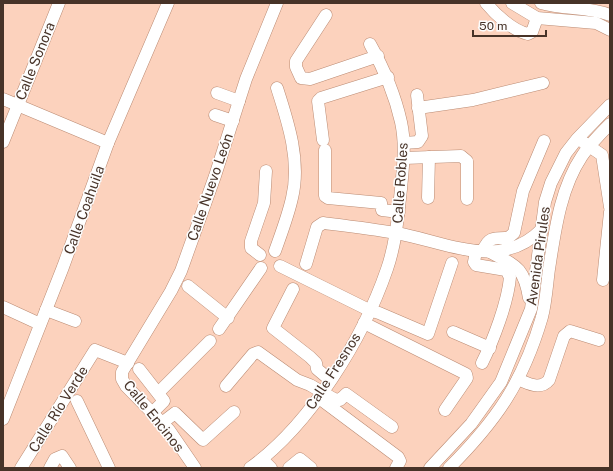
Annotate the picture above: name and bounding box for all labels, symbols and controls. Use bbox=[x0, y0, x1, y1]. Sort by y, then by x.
scale bar bbox=[473, 12, 546, 38]
text: 50 m bbox=[479, 19, 507, 33]
street label: Calle Sonora bbox=[12, 20, 58, 102]
street label: Calle Nuevo León bbox=[184, 131, 236, 243]
street label: Calle Robles bbox=[389, 142, 411, 224]
street label: Calle Coahuila bbox=[61, 163, 107, 257]
street label: Avenida Pirules bbox=[523, 205, 553, 307]
street label: Calle Fresnos bbox=[302, 330, 364, 412]
street label: Calle Río Verde bbox=[25, 363, 91, 455]
street label: Calle Encinos bbox=[120, 377, 188, 455]

